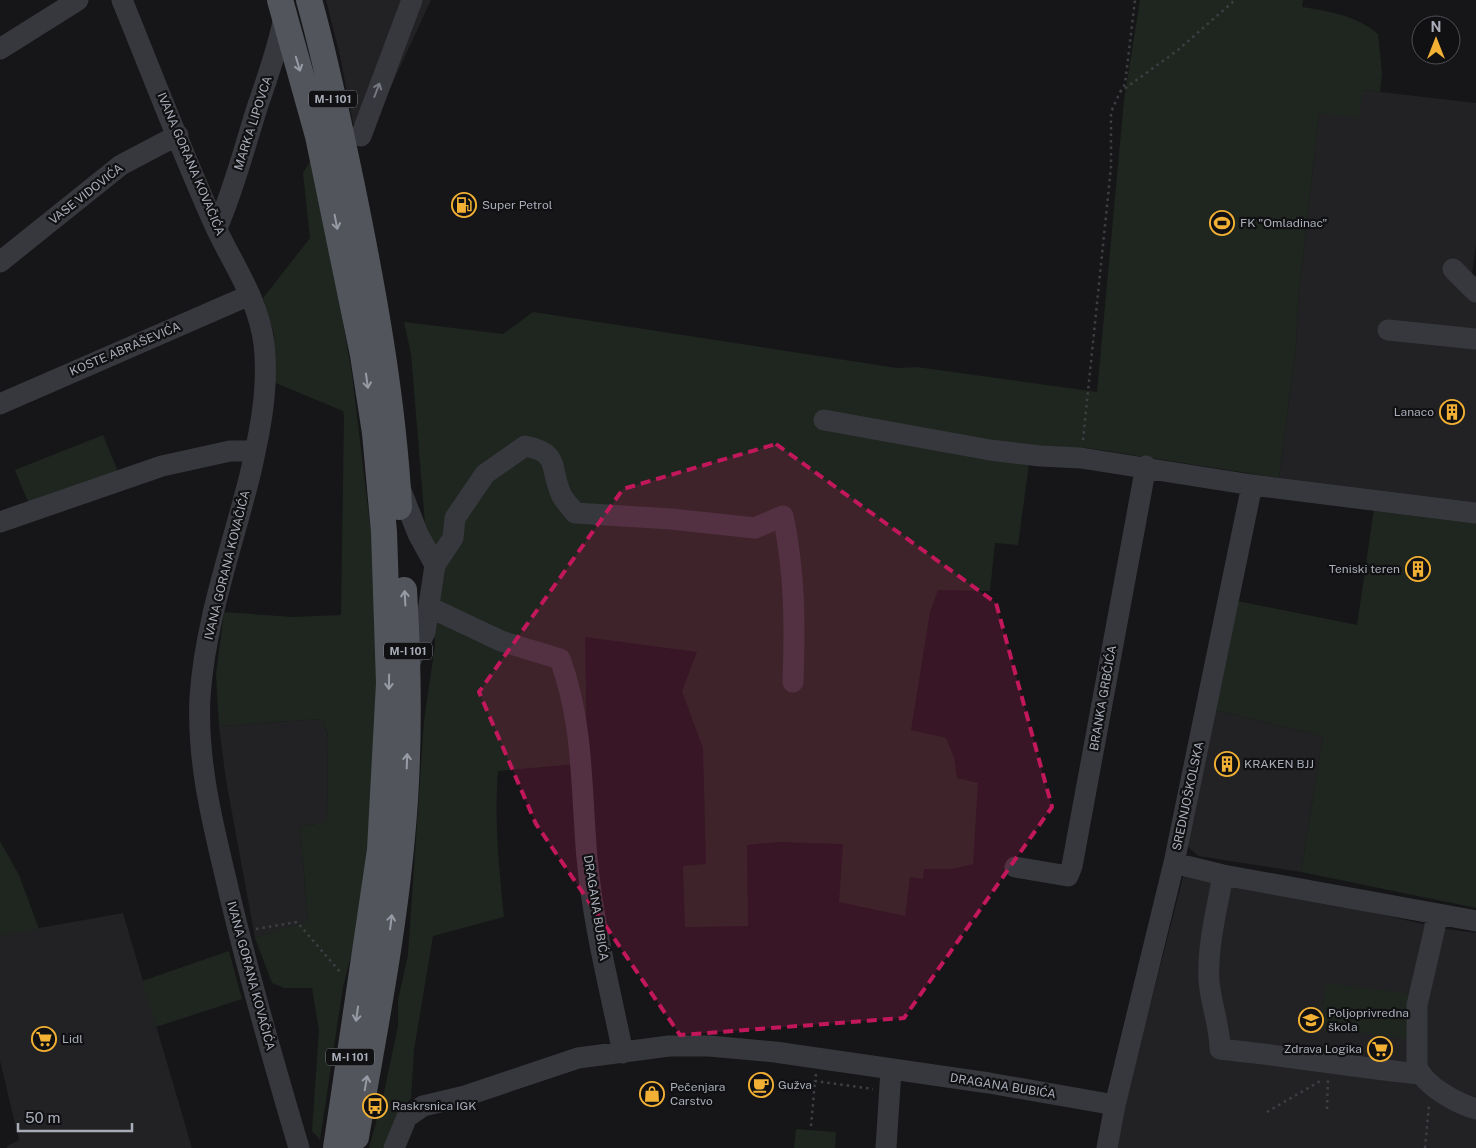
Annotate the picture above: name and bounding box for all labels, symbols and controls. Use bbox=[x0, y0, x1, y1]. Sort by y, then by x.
north arrow bbox=[1411, 15, 1461, 65]
text: N bbox=[1431, 19, 1441, 35]
one-way arrow bbox=[294, 55, 304, 71]
street label: MARKA LIPOVCA bbox=[231, 74, 275, 172]
one-way arrow bbox=[373, 83, 382, 98]
street label: IVANA GORANA KOVAČIĆA bbox=[155, 90, 228, 238]
road number: M-I 101 bbox=[309, 90, 357, 108]
street label: VASE VIDOVIĆA bbox=[46, 161, 126, 227]
fuel station icon: Super Petrol bbox=[451, 192, 477, 218]
place label: Super Petrol bbox=[482, 198, 553, 212]
sports icon: FK "Omladinac" bbox=[1209, 210, 1235, 236]
one-way arrow bbox=[332, 213, 341, 229]
place label: FK "Omladinac" bbox=[1240, 216, 1327, 230]
street label: KOSTE ABRAŠEVIĆA bbox=[67, 319, 183, 379]
one-way arrow bbox=[362, 373, 372, 389]
building icon: Lanaco bbox=[1439, 399, 1465, 425]
place label: Lanaco bbox=[1394, 405, 1434, 419]
street label: IVANA GORANA KOVAČIĆA bbox=[202, 488, 253, 641]
building icon: Teniski teren bbox=[1405, 556, 1431, 582]
place label: Teniski teren bbox=[1329, 562, 1400, 576]
one-way arrow bbox=[400, 591, 409, 607]
road number: M-I 101 bbox=[384, 642, 432, 659]
street label: BRANKA GRBČIĆA bbox=[1087, 644, 1119, 752]
one-way arrow bbox=[384, 674, 394, 690]
street label: SREDNJOŠKOLSKA bbox=[1170, 740, 1207, 852]
building icon: KRAKEN BJJ bbox=[1214, 751, 1240, 777]
one-way arrow bbox=[402, 753, 412, 769]
place label: KRAKEN BJJ bbox=[1244, 757, 1314, 771]
street label: DRAGANA BUBIĆA bbox=[581, 854, 611, 962]
street label: IVANA GORANA KOVAČIĆA bbox=[224, 900, 278, 1053]
one-way arrow bbox=[386, 915, 396, 931]
one-way arrow bbox=[352, 1005, 362, 1021]
place label: Poljoprivredna škola bbox=[1328, 1006, 1409, 1034]
school or university icon: Poljoprivredna škola bbox=[1298, 1007, 1324, 1033]
supermarket icon: Lidl bbox=[31, 1026, 57, 1052]
place label: Lidl bbox=[62, 1032, 83, 1046]
supermarket icon: Zdrava Logika bbox=[1367, 1036, 1393, 1062]
place label: Zdrava Logika bbox=[1284, 1042, 1362, 1056]
road number: M-I 101 bbox=[326, 1048, 374, 1066]
street label: DRAGANA BUBIĆA bbox=[949, 1071, 1057, 1101]
cafe icon: Gužva bbox=[748, 1072, 774, 1098]
one-way arrow bbox=[361, 1075, 371, 1091]
place label: Gužva bbox=[778, 1078, 812, 1092]
place label: Pečenjara Carstvo bbox=[670, 1080, 725, 1108]
shop icon: Pečenjara Carstvo bbox=[639, 1081, 665, 1107]
bus stop icon: Raskrsnica IGK bbox=[362, 1093, 388, 1119]
place label: Raskrsnica IGK bbox=[392, 1099, 476, 1113]
scale bar bbox=[18, 1100, 131, 1132]
text: 50 m bbox=[25, 1109, 60, 1126]

